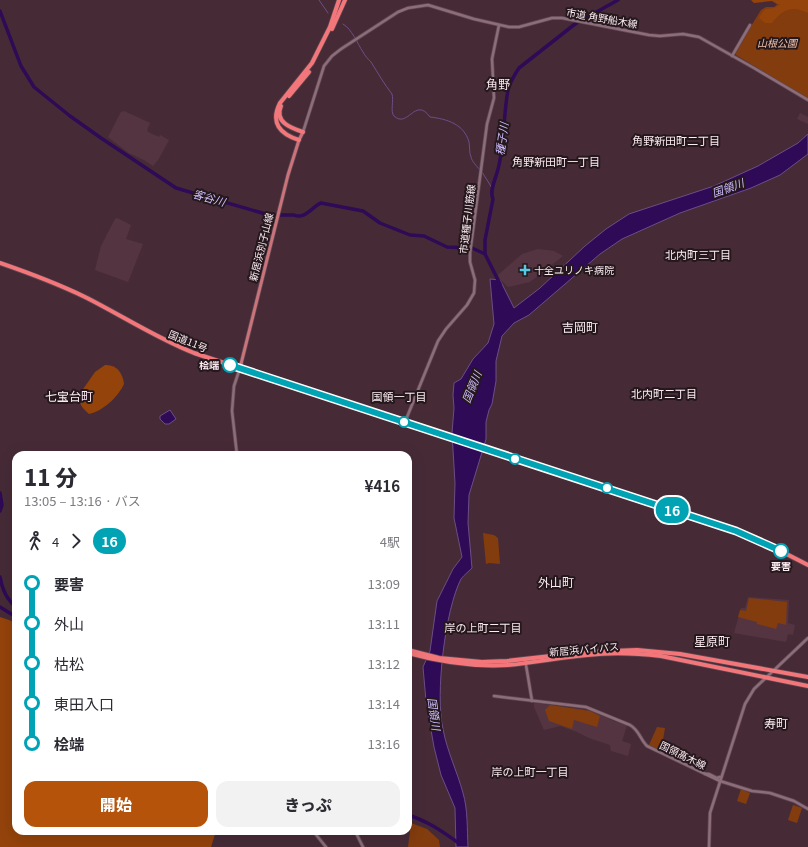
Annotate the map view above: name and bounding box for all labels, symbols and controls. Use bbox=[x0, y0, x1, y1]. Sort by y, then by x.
street label: 市道 角野船木線 bbox=[565, 4, 639, 31]
park label: 山根公園 bbox=[757, 35, 799, 50]
district label: 角野 bbox=[486, 75, 510, 92]
water label: 種子川 bbox=[491, 120, 511, 156]
district label: 角野新田町二丁目 bbox=[632, 132, 720, 148]
district label: 角野新田町一丁目 bbox=[512, 153, 600, 169]
water label: 国領川 bbox=[709, 174, 747, 200]
street label: 市道種子川筋線 bbox=[455, 183, 478, 255]
water label: 客谷川 bbox=[191, 185, 228, 210]
street label: 新居浜別子山線 bbox=[245, 211, 276, 283]
district label: 北内町三丁目 bbox=[665, 246, 731, 262]
place label: 十全ユリノキ病院 bbox=[534, 262, 614, 277]
marker: 十全ユリノキ病院 bbox=[519, 264, 531, 276]
district label: 吉岡町 bbox=[562, 318, 598, 335]
street label: 国道11号 bbox=[166, 326, 210, 355]
place label: 桧端 bbox=[199, 357, 219, 372]
marker: 桧端 bbox=[222, 357, 238, 373]
water label: 国領川 bbox=[457, 367, 485, 405]
district label: 北内町二丁目 bbox=[631, 385, 697, 401]
district label: 七宝台町 bbox=[45, 387, 93, 404]
district label: 国領一丁目 bbox=[372, 388, 427, 404]
unlabelled marker bbox=[398, 416, 410, 428]
unlabelled marker bbox=[509, 453, 521, 465]
text: 11 分 bbox=[24, 460, 77, 492]
text: ¥416 bbox=[365, 475, 400, 496]
unlabelled marker bbox=[601, 482, 613, 494]
text: 13:05 – 13:16 · バス bbox=[24, 491, 141, 510]
line badge: 16 bbox=[654, 497, 690, 523]
text: 16 bbox=[664, 500, 680, 520]
icon: walk bbox=[24, 530, 46, 552]
icon: forward bbox=[65, 530, 87, 552]
text: 16 bbox=[101, 531, 118, 551]
text: 4 bbox=[52, 532, 59, 551]
text: 4駅 bbox=[380, 532, 400, 551]
marker: 要害 bbox=[773, 543, 789, 559]
place label: 要害 bbox=[771, 558, 791, 573]
text: 要害 bbox=[54, 573, 84, 594]
district label: 外山町 bbox=[538, 573, 574, 590]
text: 13:09 bbox=[368, 574, 400, 593]
text: 外山 bbox=[54, 613, 84, 634]
text: 13:11 bbox=[368, 614, 400, 633]
district label: 岸の上町二丁目 bbox=[445, 619, 522, 635]
district label: 星原町 bbox=[694, 632, 730, 649]
street label: 新居浜バイパス bbox=[549, 638, 619, 659]
text: 枯松 bbox=[54, 653, 84, 674]
text: 13:12 bbox=[368, 654, 400, 673]
text: 東田入口 bbox=[54, 693, 114, 714]
text: 13:14 bbox=[368, 694, 400, 713]
water label: 国領川 bbox=[425, 696, 445, 732]
district label: 寿町 bbox=[764, 714, 788, 731]
text: 桧端 bbox=[54, 733, 84, 754]
text: 13:16 bbox=[368, 734, 400, 753]
street label: 国領高木線 bbox=[657, 737, 709, 772]
district label: 岸の上町一丁目 bbox=[492, 763, 569, 779]
button: 開始 bbox=[24, 781, 208, 827]
button: きっぷ bbox=[216, 781, 400, 827]

